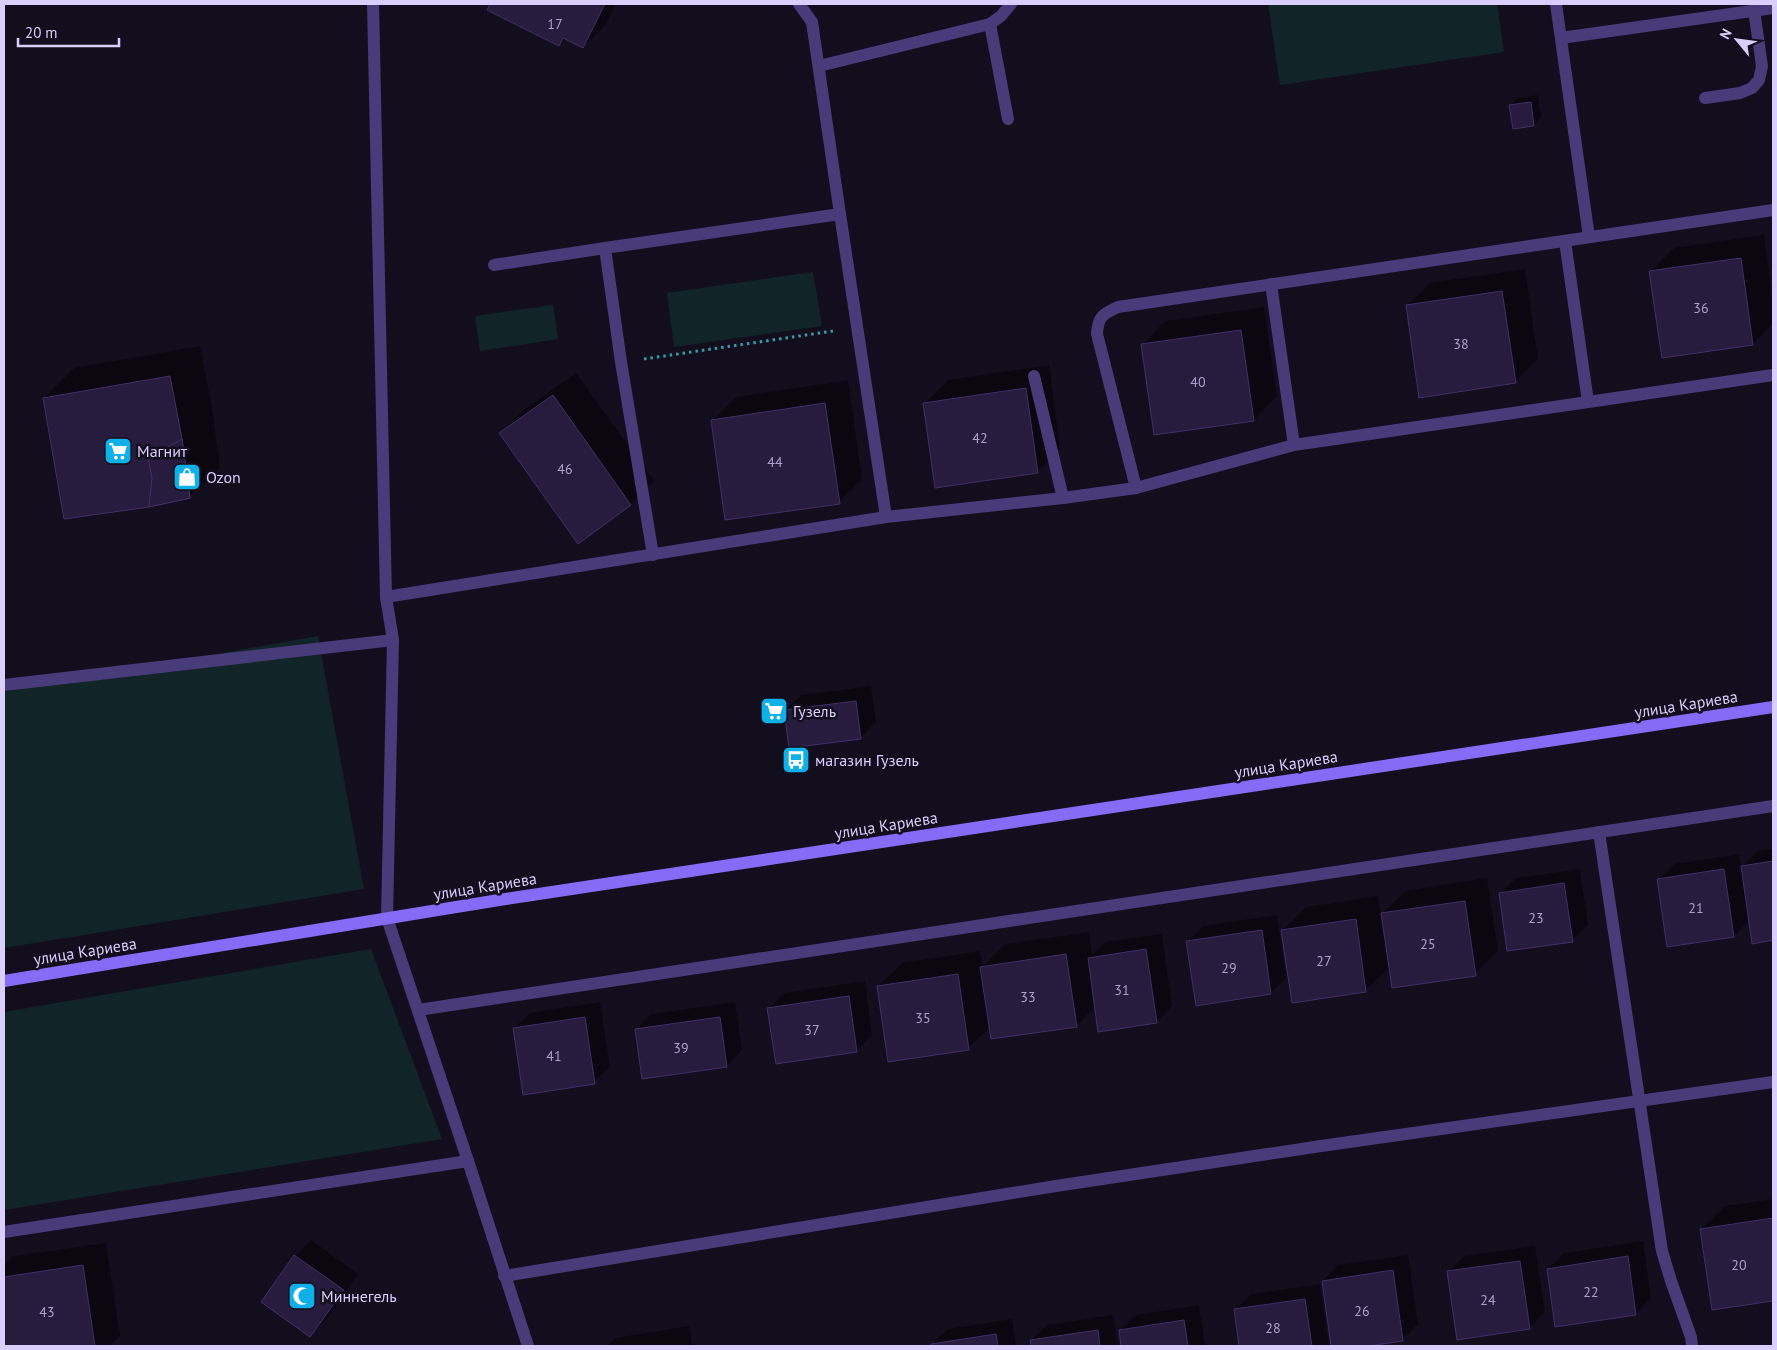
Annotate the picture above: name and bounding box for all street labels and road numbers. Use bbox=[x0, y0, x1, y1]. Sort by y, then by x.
street label: улица Кариева bbox=[1633, 686, 1739, 722]
street label: улица Кариева bbox=[1233, 746, 1339, 782]
street label: улица Кариева bbox=[833, 807, 939, 843]
street label: улица Кариева bbox=[432, 868, 538, 904]
street label: улица Кариева bbox=[32, 933, 138, 969]

